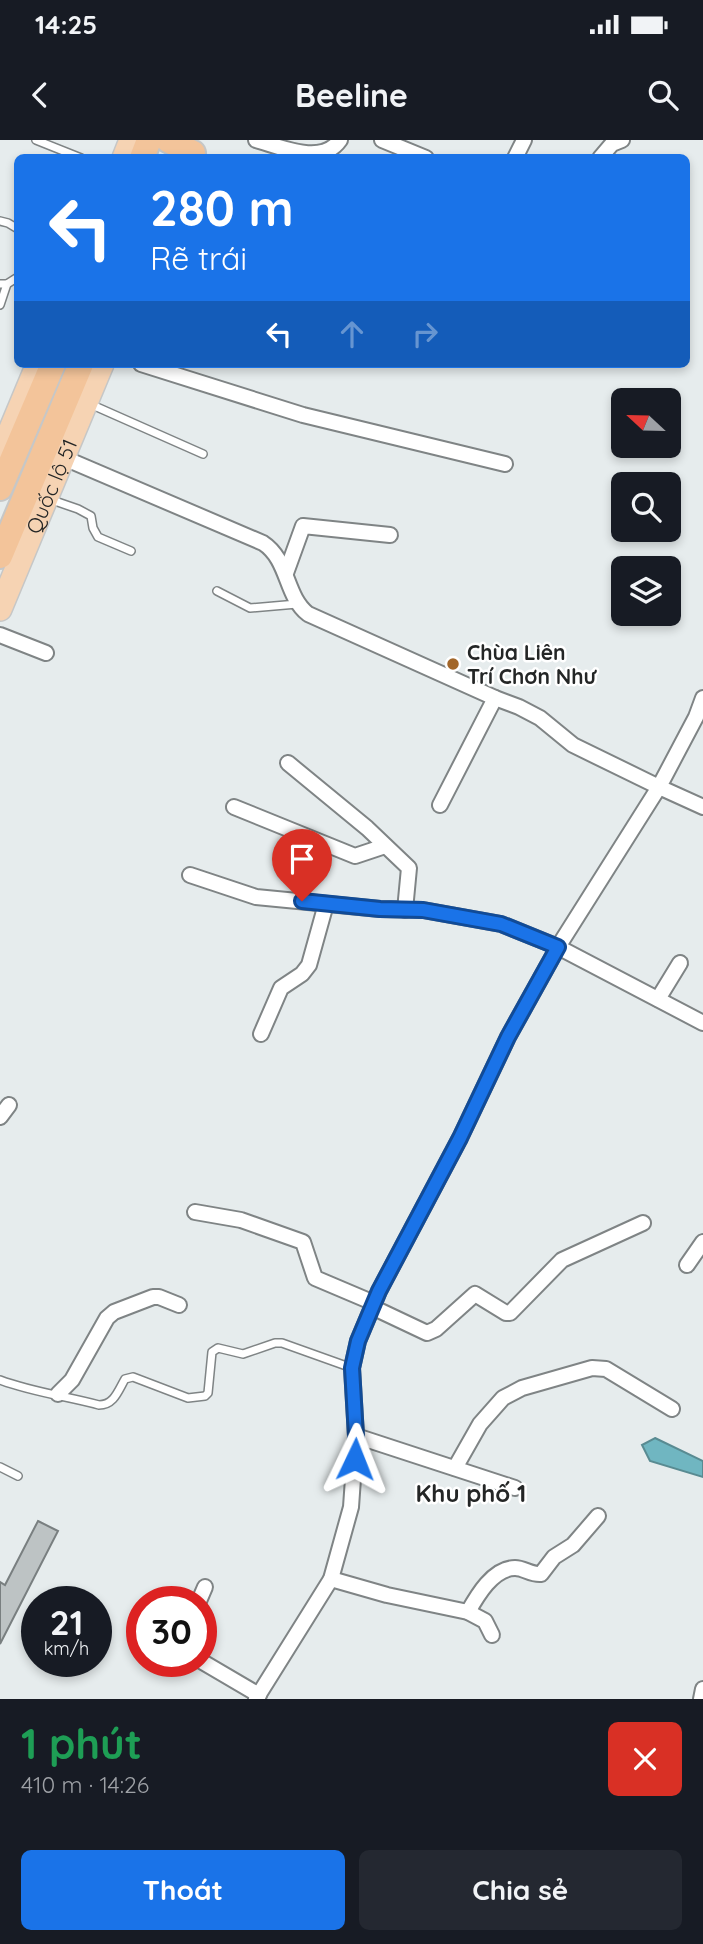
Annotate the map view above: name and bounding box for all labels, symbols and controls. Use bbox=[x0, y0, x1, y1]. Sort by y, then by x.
text: 14:25 bbox=[35, 8, 97, 41]
text: Beeline bbox=[295, 75, 408, 115]
icon: back bbox=[21, 76, 59, 114]
icon: search bbox=[644, 76, 682, 114]
text: 280 m bbox=[150, 177, 294, 238]
icon: left bbox=[35, 182, 126, 273]
text: Rẽ trái bbox=[150, 238, 247, 278]
icon: left bbox=[260, 315, 298, 353]
icon: ahead bbox=[333, 315, 371, 353]
icon: right bbox=[406, 315, 444, 353]
north arrow bbox=[611, 388, 681, 458]
map controls bbox=[611, 388, 681, 626]
street label: Quốc lộ 51 bbox=[20, 435, 82, 537]
button: search bbox=[611, 472, 681, 542]
button: layers bbox=[611, 556, 681, 626]
place label: Chùa Liên Trí Chơn Như bbox=[467, 639, 598, 689]
marker: Chùa Liên Trí Chơn Như bbox=[445, 656, 461, 672]
pin bbox=[272, 829, 332, 901]
icon: arrive bbox=[283, 840, 321, 878]
position arrow bbox=[318, 1422, 392, 1496]
district label: Khu phố 1 bbox=[416, 1478, 526, 1508]
speed limit sign: 30 bbox=[126, 1586, 217, 1677]
text: 21 bbox=[50, 1600, 83, 1644]
text: km/h bbox=[44, 1637, 89, 1660]
text: 1 phút bbox=[21, 1717, 142, 1770]
button: close bbox=[608, 1722, 682, 1796]
text: 410 m · 14:26 bbox=[21, 1770, 149, 1799]
button: Thoát bbox=[21, 1850, 345, 1930]
button: Chia sẻ bbox=[359, 1850, 682, 1930]

